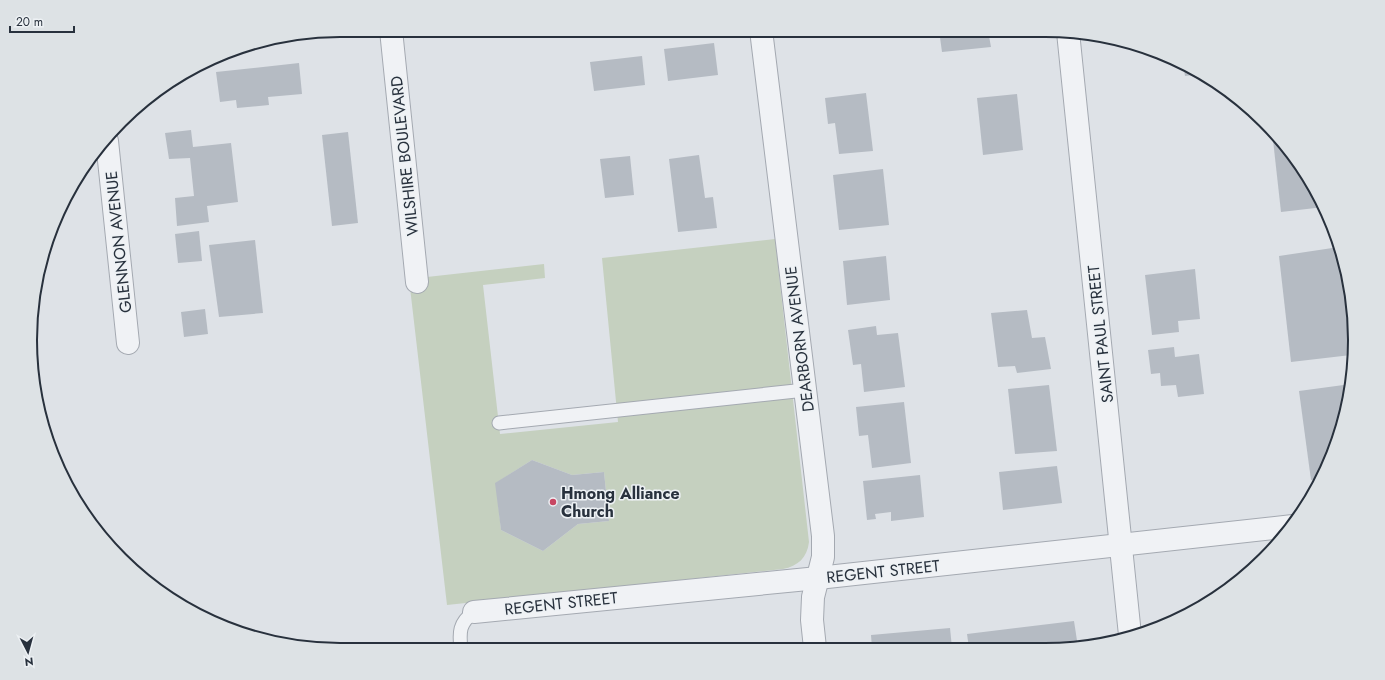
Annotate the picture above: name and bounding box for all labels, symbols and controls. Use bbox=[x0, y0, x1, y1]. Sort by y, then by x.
scale bar bbox=[10, 8, 74, 34]
text: 20 m bbox=[16, 13, 43, 31]
street label: WILSHIRE BOULEVARD bbox=[385, 75, 424, 237]
street label: GLENNON AVENUE bbox=[100, 170, 137, 314]
street label: SAINT PAUL STREET bbox=[1082, 263, 1119, 404]
street label: DEARBORN AVENUE bbox=[779, 265, 820, 413]
place label: Hmong Alliance Church bbox=[561, 482, 680, 523]
marker: Hmong Alliance Church bbox=[548, 497, 558, 507]
street label: REGENT STREET bbox=[825, 554, 941, 589]
street label: REGENT STREET bbox=[503, 586, 619, 621]
north arrow bbox=[8, 632, 48, 672]
text: N bbox=[24, 654, 34, 670]

